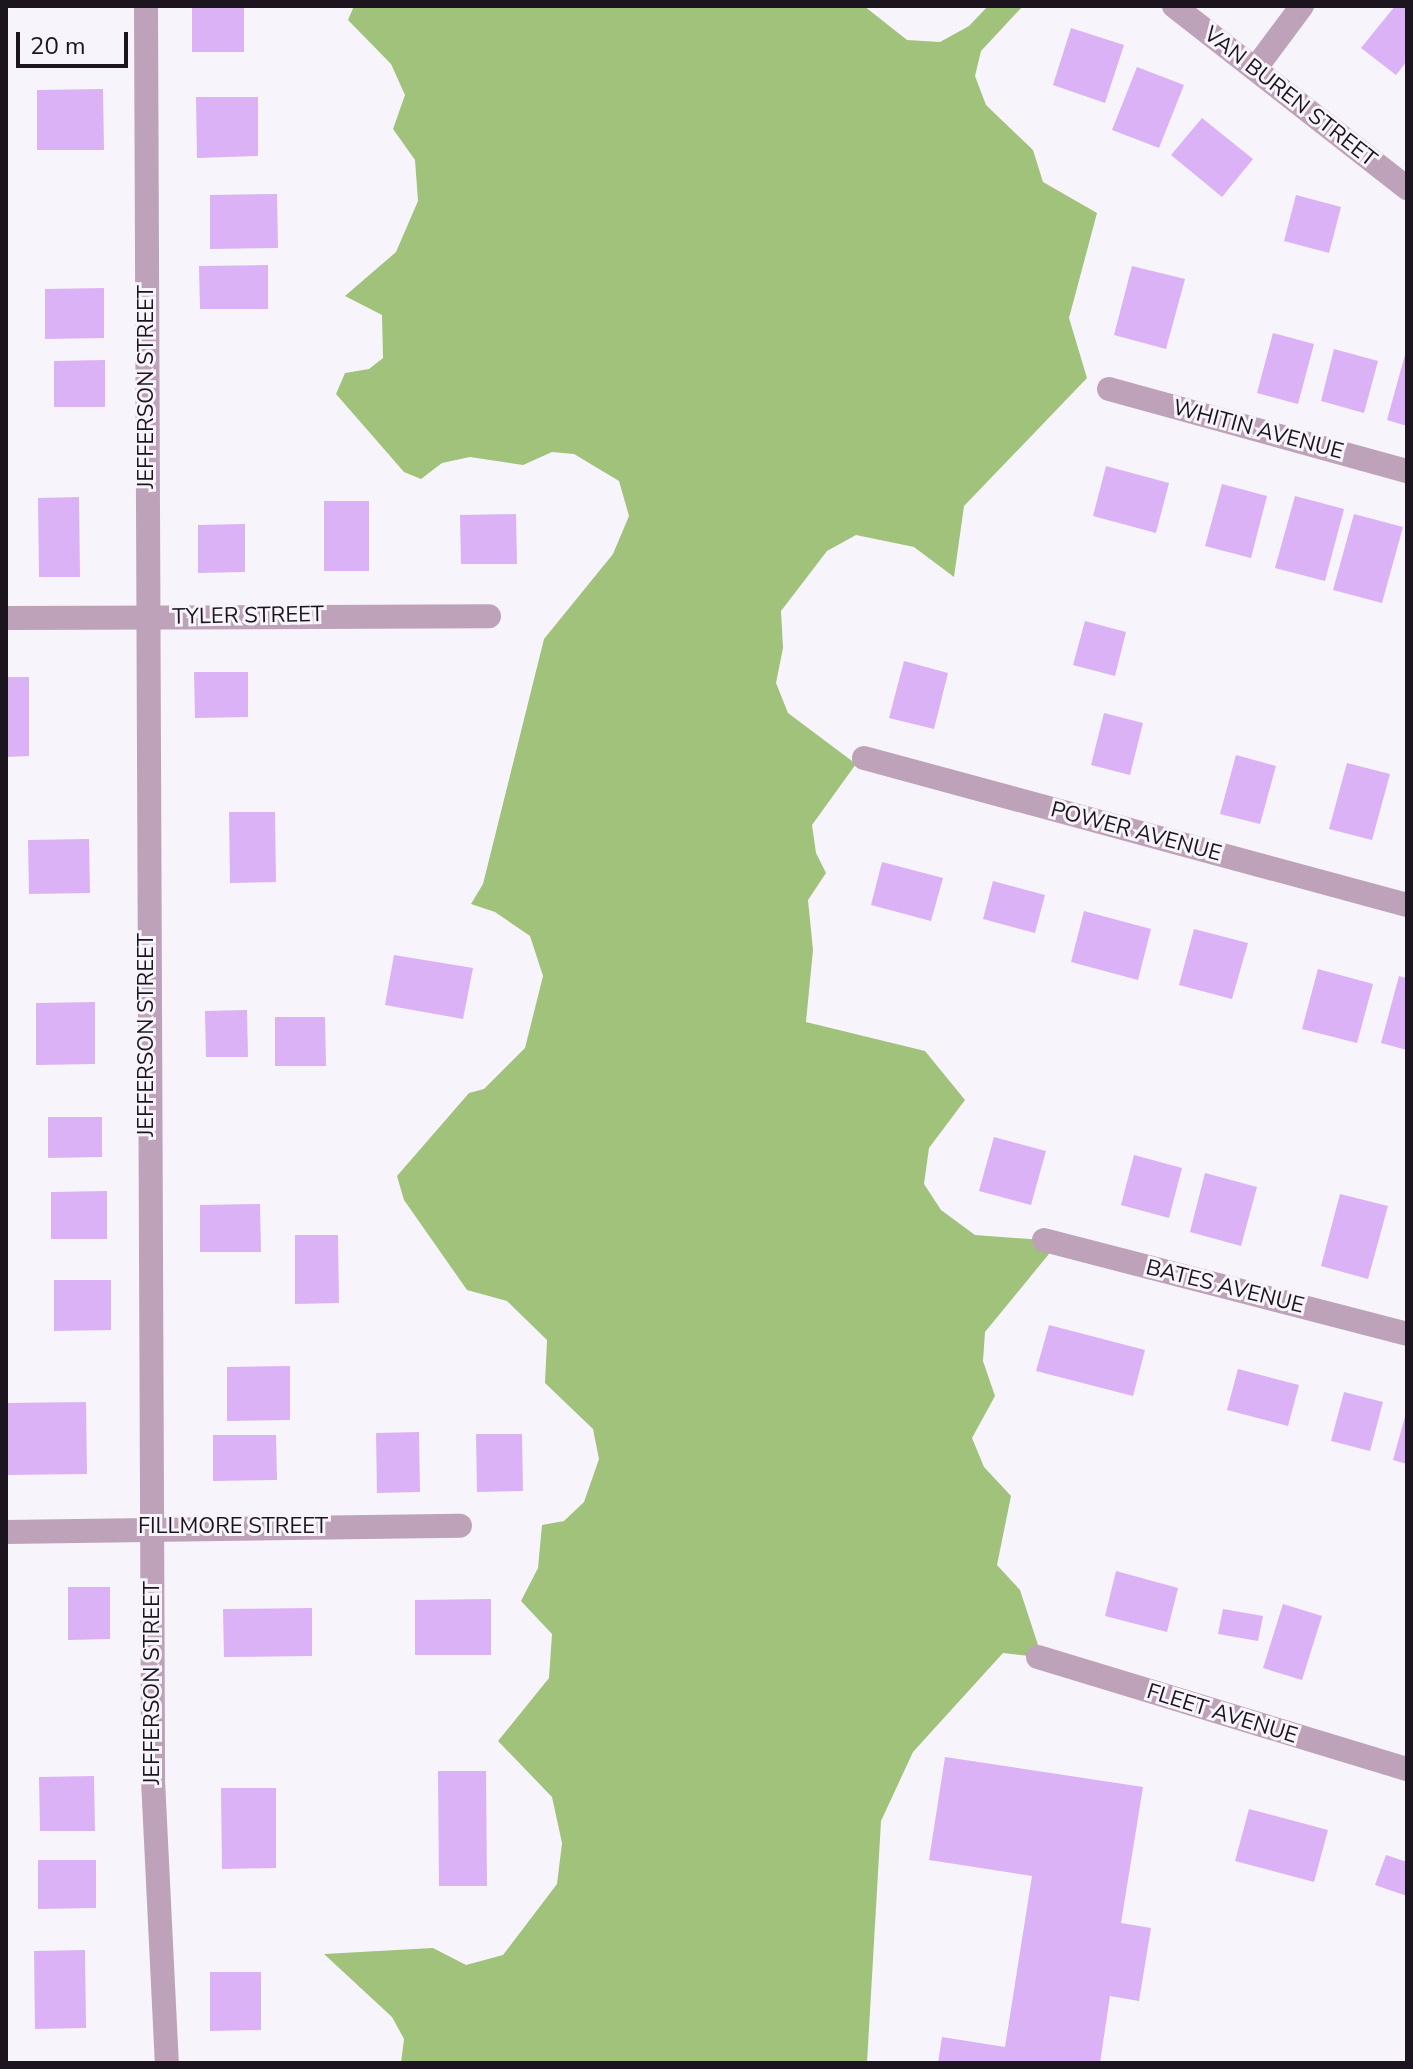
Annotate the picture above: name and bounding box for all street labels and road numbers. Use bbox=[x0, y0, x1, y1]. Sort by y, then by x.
street label: VAN BUREN STREET bbox=[1198, 21, 1382, 173]
street label: JEFFERSON STREET bbox=[134, 285, 160, 489]
street label: WHITIN AVENUE bbox=[1170, 395, 1346, 465]
street label: TYLER STREET bbox=[172, 601, 324, 631]
street label: POWER AVENUE bbox=[1048, 797, 1224, 867]
street label: JEFFERSON STREET bbox=[134, 933, 160, 1137]
street label: BATES AVENUE bbox=[1143, 1255, 1307, 1319]
street label: FILLMORE STREET bbox=[138, 1514, 328, 1540]
street label: JEFFERSON STREET bbox=[140, 1581, 166, 1785]
street label: FLEET AVENUE bbox=[1143, 1679, 1301, 1749]

